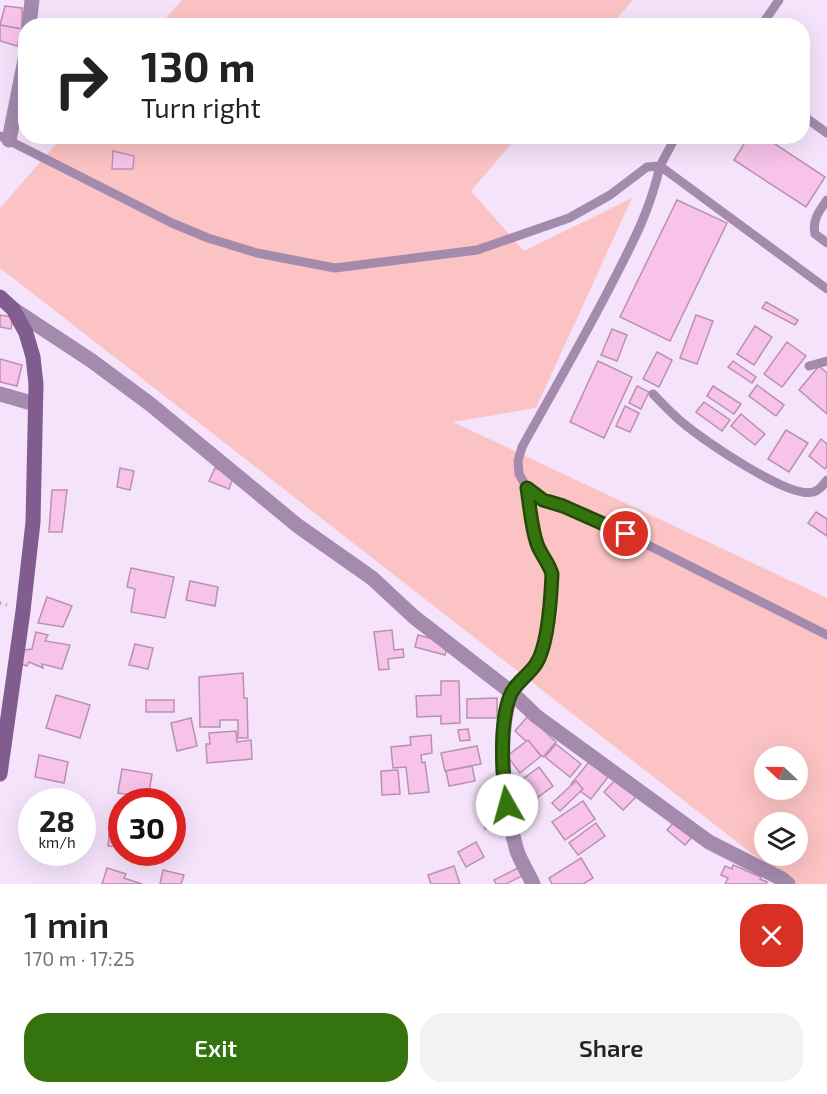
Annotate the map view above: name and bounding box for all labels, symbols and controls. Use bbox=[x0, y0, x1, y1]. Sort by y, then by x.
text: 130 m bbox=[141, 40, 256, 90]
icon: right bbox=[42, 42, 120, 120]
text: Turn right bbox=[141, 91, 261, 123]
pin bbox=[600, 508, 651, 559]
icon: arrive bbox=[609, 517, 642, 550]
north arrow bbox=[754, 746, 808, 800]
map controls bbox=[754, 746, 808, 866]
position arrow bbox=[475, 773, 539, 837]
speed limit sign: 30 bbox=[108, 788, 186, 866]
text: 28 bbox=[39, 802, 75, 838]
button: layers bbox=[754, 812, 808, 866]
text: km/h bbox=[38, 833, 76, 851]
text: 1 min bbox=[24, 902, 109, 945]
button: close bbox=[740, 904, 803, 967]
text: 170 m · 17:25 bbox=[24, 946, 135, 970]
button: Exit bbox=[24, 1013, 408, 1082]
button: Share bbox=[420, 1013, 803, 1082]

